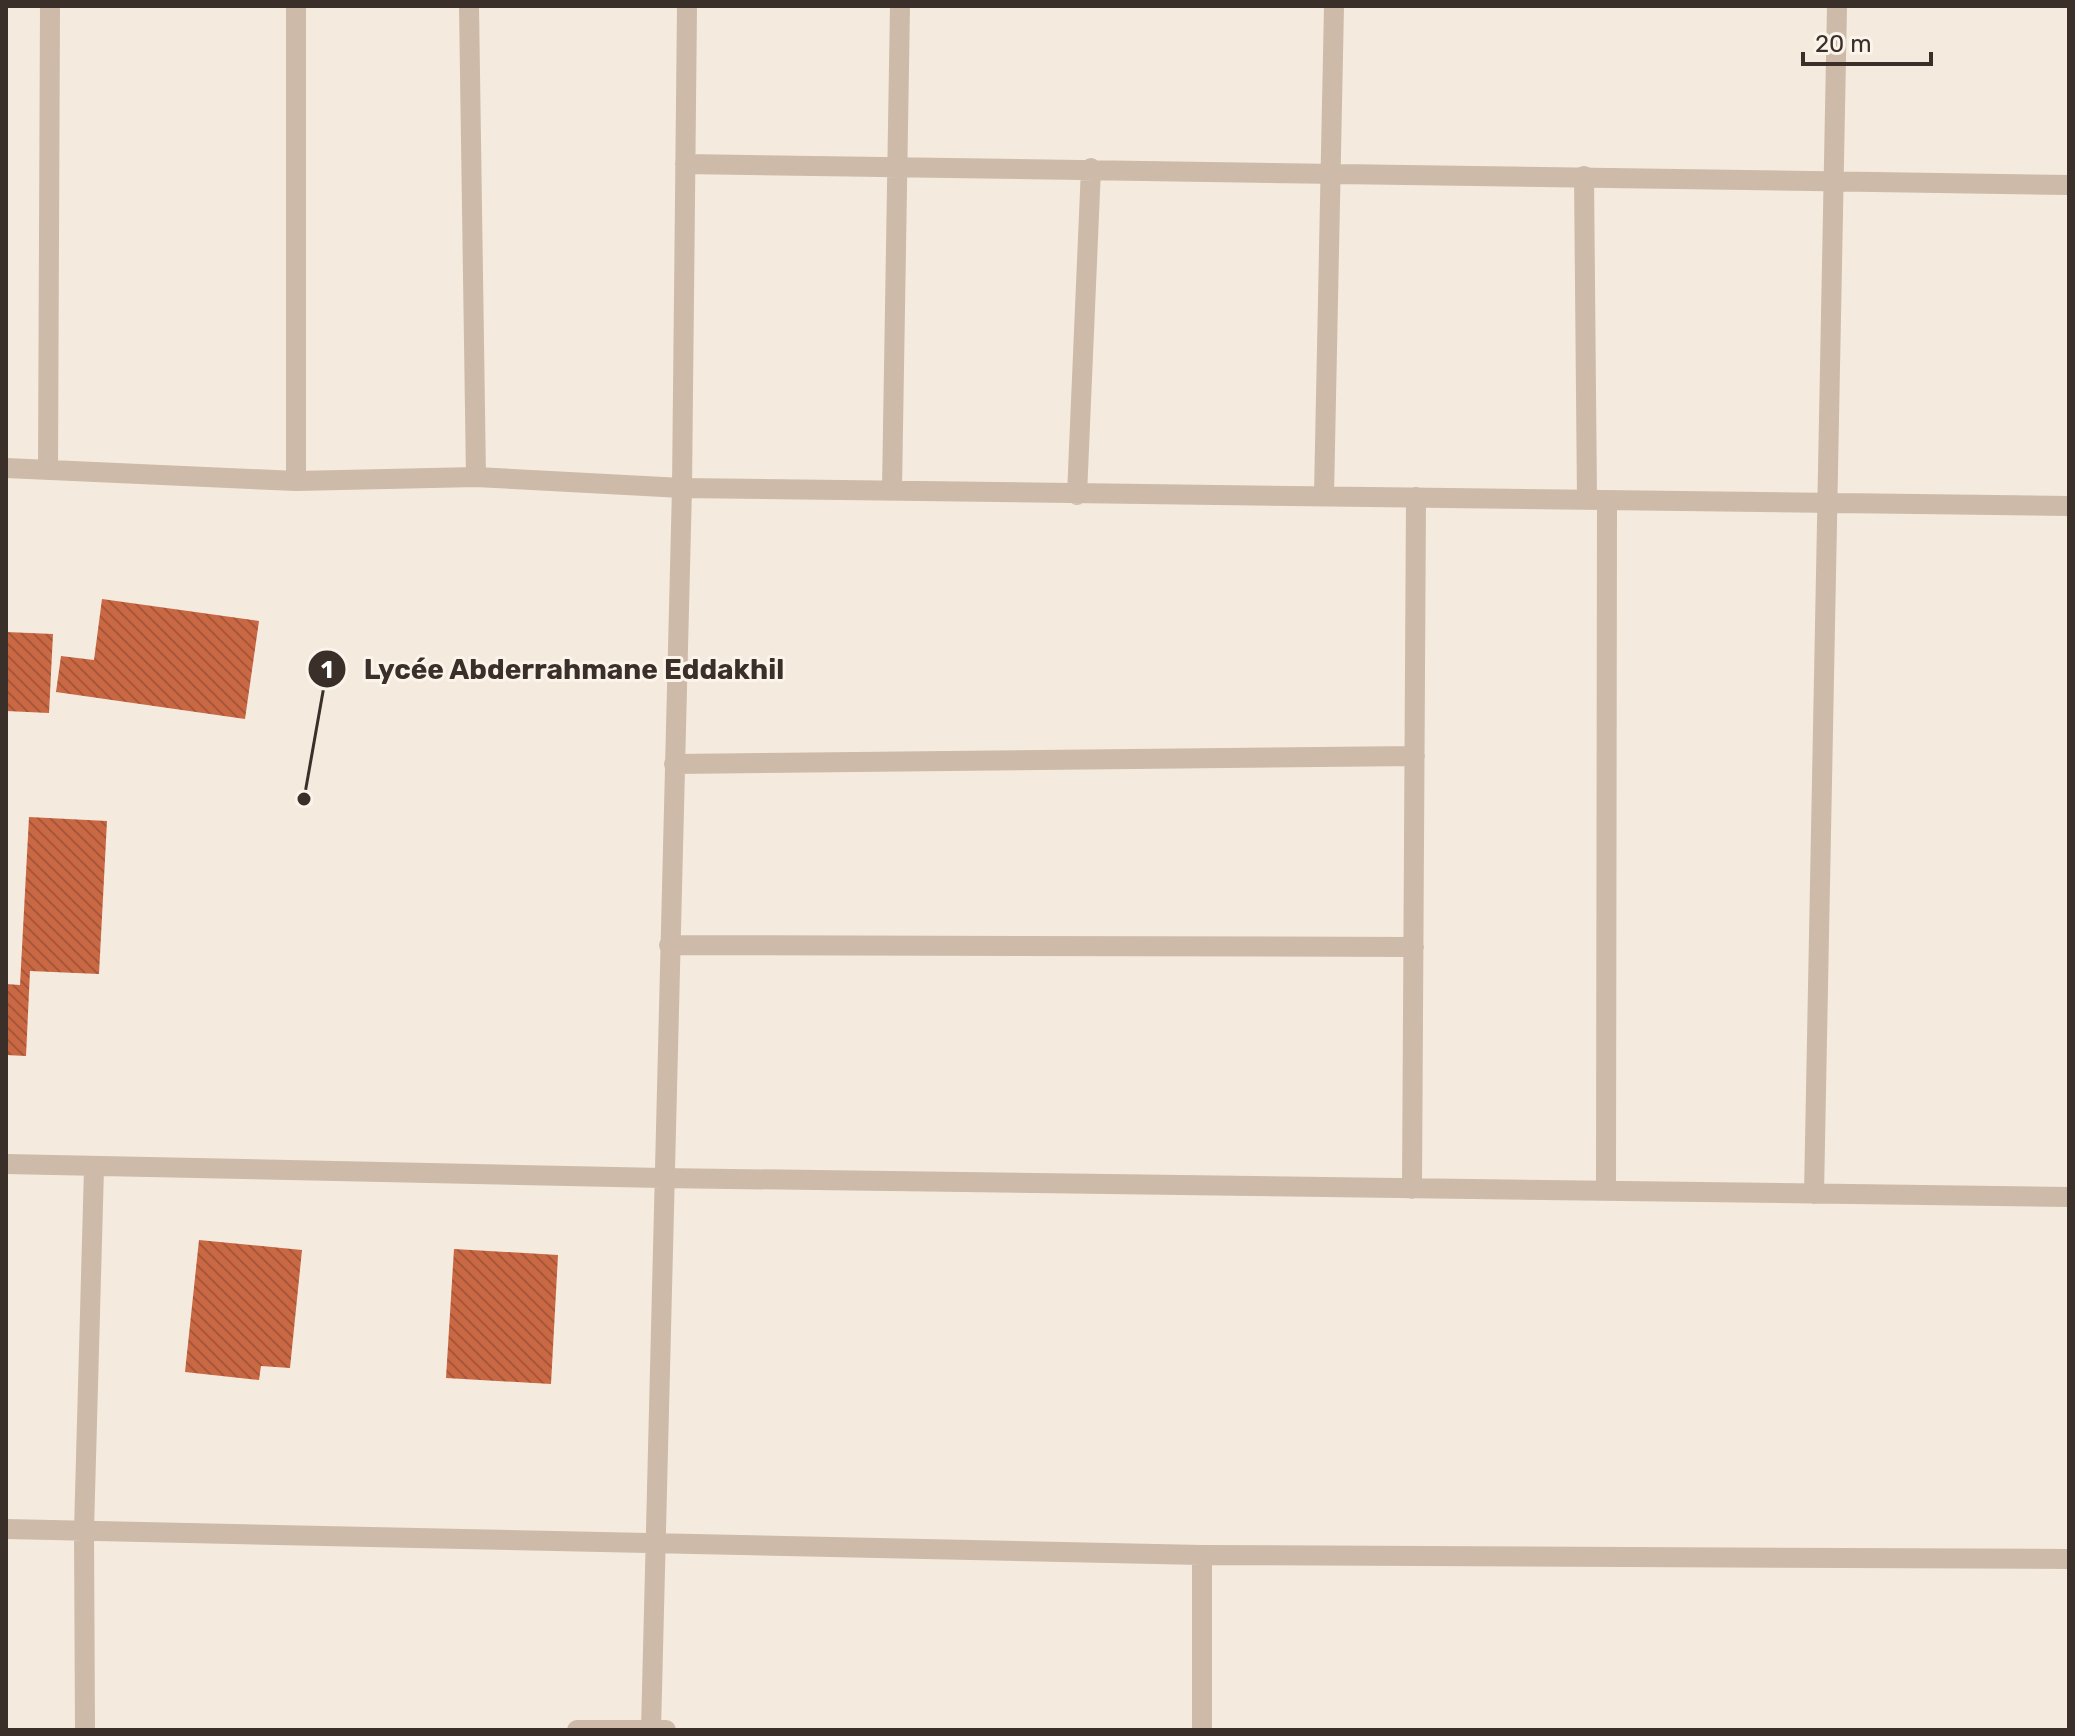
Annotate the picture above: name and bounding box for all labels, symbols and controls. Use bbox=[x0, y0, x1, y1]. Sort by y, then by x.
scale bar bbox=[1803, 16, 1931, 66]
text: 20 m bbox=[1815, 30, 1872, 58]
callout: Lycée Abderrahmane Eddakhil bbox=[307, 643, 800, 695]
text: Lycée Abderrahmane Eddakhil bbox=[364, 653, 784, 686]
text: 1 bbox=[321, 656, 333, 684]

